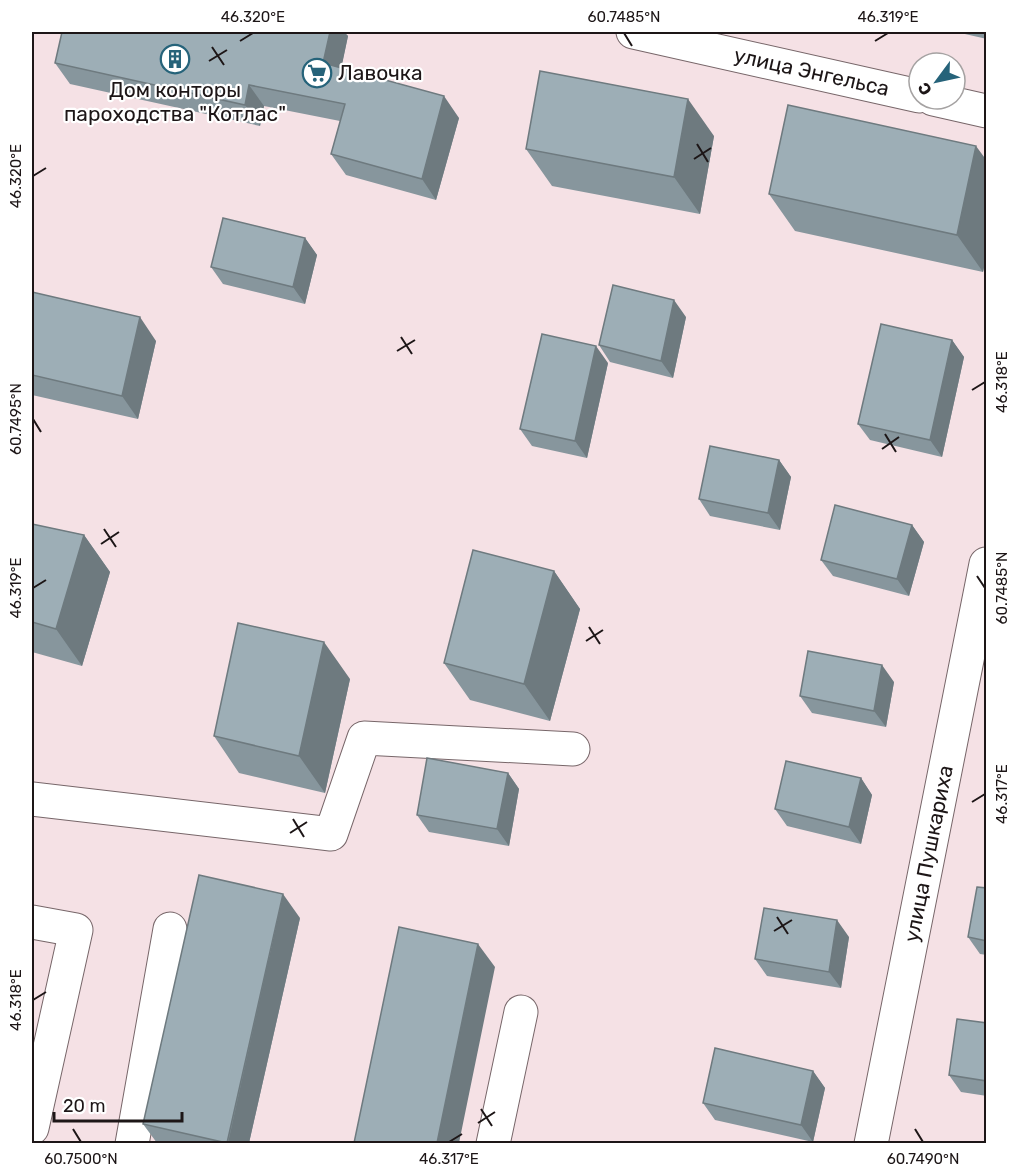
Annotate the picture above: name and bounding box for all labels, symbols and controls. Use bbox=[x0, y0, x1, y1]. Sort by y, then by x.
text: 46.320°E bbox=[221, 8, 285, 26]
text: 60.7485°N bbox=[588, 8, 660, 26]
text: 46.319°E bbox=[857, 8, 919, 26]
street label: улица Энгельса bbox=[732, 42, 892, 101]
building icon: Дом конторы пароходства "Котлас" bbox=[159, 43, 191, 75]
north arrow bbox=[907, 51, 967, 111]
supermarket icon: Лавочка bbox=[301, 57, 333, 89]
place label: Лавочка bbox=[338, 60, 423, 85]
place label: Дом конторы пароходства "Котлас" bbox=[64, 77, 286, 126]
text: С bbox=[914, 79, 936, 99]
text: 46.320°E bbox=[7, 144, 25, 208]
text: 46.318°E bbox=[993, 351, 1011, 413]
text: 60.7495°N bbox=[7, 383, 25, 455]
text: 60.7485°N bbox=[993, 552, 1011, 624]
text: 46.319°E bbox=[7, 557, 25, 619]
street label: улица Пушкариха bbox=[898, 763, 958, 944]
text: 46.317°E bbox=[993, 764, 1011, 824]
text: 46.318°E bbox=[7, 969, 25, 1031]
scale bar bbox=[54, 1085, 182, 1123]
text: 20 m bbox=[63, 1095, 105, 1117]
text: 60.7500°N bbox=[44, 1150, 118, 1168]
text: 46.317°E bbox=[419, 1150, 479, 1168]
text: 60.7490°N bbox=[887, 1150, 959, 1168]

